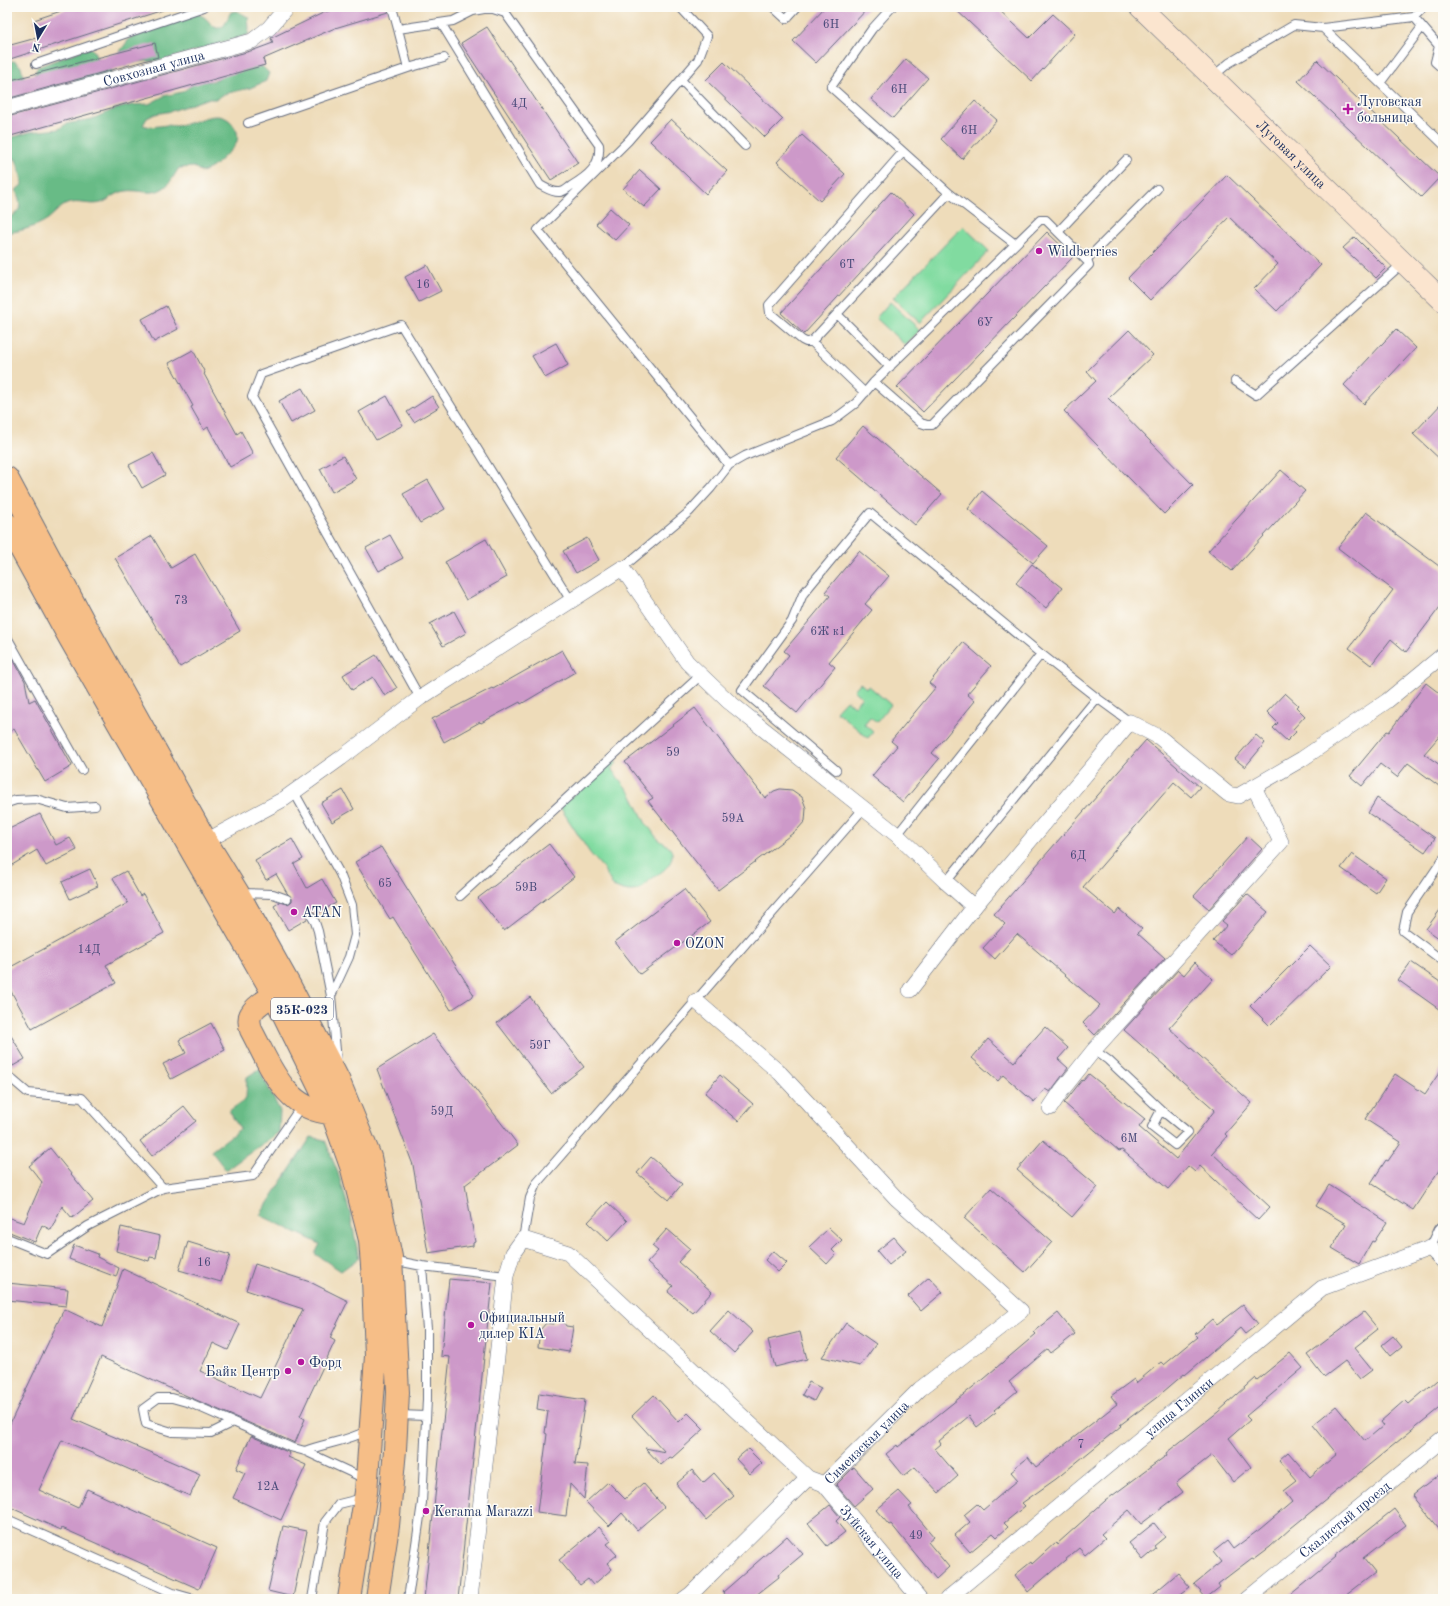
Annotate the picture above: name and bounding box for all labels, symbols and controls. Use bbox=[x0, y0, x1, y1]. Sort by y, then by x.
north arrow bbox=[18, 18, 58, 58]
house number: 6Н bbox=[823, 19, 839, 31]
text: N bbox=[31, 40, 42, 53]
street label: Совхозная улица bbox=[102, 48, 206, 89]
house number: 6Н bbox=[891, 84, 907, 96]
place label: Луговская больница bbox=[1357, 95, 1422, 125]
house number: 4Д bbox=[511, 98, 527, 110]
marker: Луговская больница bbox=[1342, 103, 1354, 115]
street label: Луговая улица bbox=[1253, 118, 1328, 192]
house number: 6Н bbox=[961, 125, 977, 137]
place label: Wildberries bbox=[1047, 245, 1118, 259]
marker: Wildberries bbox=[1034, 246, 1044, 256]
house number: 6Т bbox=[839, 259, 855, 271]
house number: 16 bbox=[416, 279, 430, 291]
house number: 6У bbox=[977, 317, 993, 329]
house number: 73 bbox=[174, 595, 188, 607]
house number: 6Ж к1 bbox=[810, 626, 846, 638]
house number: 59 bbox=[666, 746, 680, 759]
house number: 59А bbox=[721, 812, 745, 825]
house number: 6Д bbox=[1070, 850, 1086, 862]
house number: 65 bbox=[378, 877, 392, 890]
house number: 59В bbox=[515, 881, 537, 894]
place label: ATAN bbox=[302, 906, 342, 920]
marker: ATAN bbox=[289, 907, 299, 917]
place label: OZON bbox=[685, 937, 725, 951]
marker: OZON bbox=[672, 938, 682, 948]
house number: 14Д bbox=[78, 944, 101, 956]
road number: 35К-023 bbox=[271, 998, 333, 1020]
house number: 59Г bbox=[529, 1039, 551, 1052]
house number: 59Д bbox=[431, 1105, 454, 1118]
house number: 6М bbox=[1120, 1133, 1138, 1145]
house number: 16 bbox=[197, 1257, 211, 1269]
place label: Официальный дилер KIA bbox=[479, 1311, 565, 1341]
marker: Официальный дилер KIA bbox=[466, 1320, 476, 1330]
place label: Форд bbox=[309, 1356, 342, 1370]
marker: Форд bbox=[296, 1357, 306, 1367]
place label: Байк Центр bbox=[206, 1365, 280, 1379]
marker: Байк Центр bbox=[283, 1366, 293, 1376]
street label: улица Глинки bbox=[1142, 1375, 1216, 1440]
street label: Симеизская улица bbox=[822, 1398, 912, 1487]
house number: 7 bbox=[1078, 1439, 1084, 1451]
street label: Скалистый проезд bbox=[1297, 1479, 1393, 1561]
house number: 12А bbox=[256, 1481, 280, 1493]
street label: Зуйская улица bbox=[837, 1503, 906, 1582]
place label: Kerama Marazzi bbox=[434, 1505, 533, 1519]
marker: Kerama Marazzi bbox=[421, 1506, 431, 1516]
house number: 49 bbox=[909, 1530, 923, 1542]

